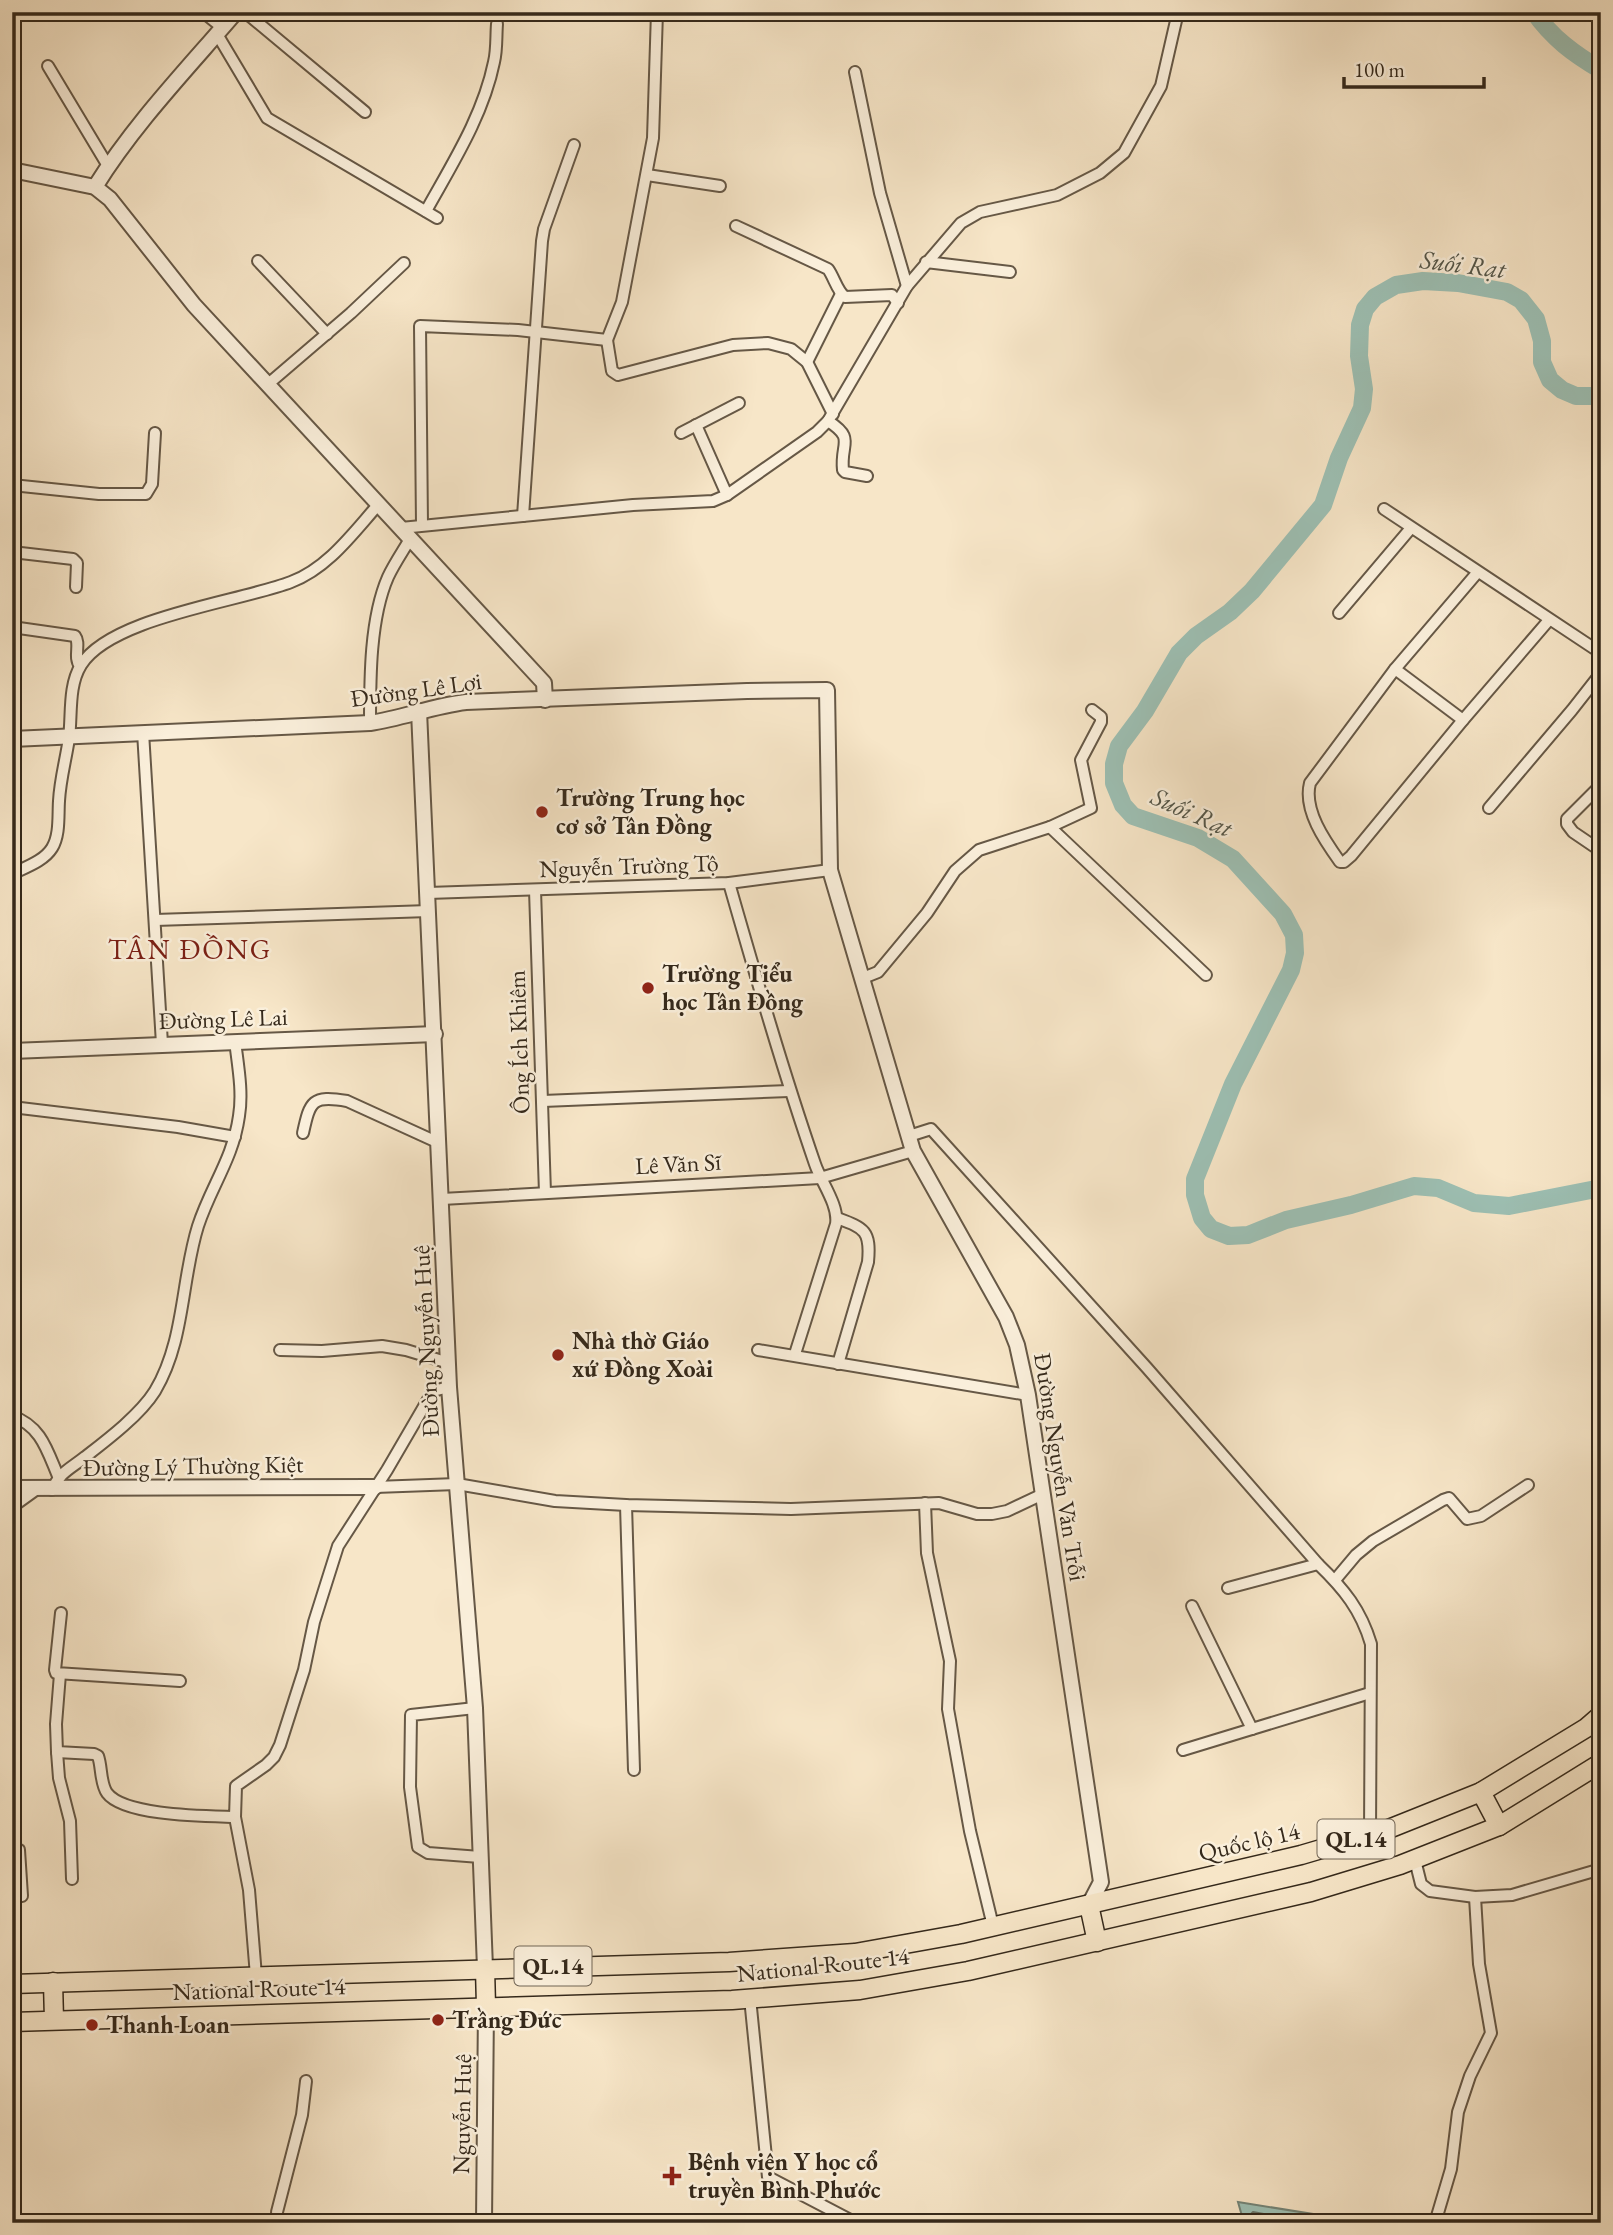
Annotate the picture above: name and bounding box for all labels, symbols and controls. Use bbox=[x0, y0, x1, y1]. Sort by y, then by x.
scale bar bbox=[1344, 46, 1484, 90]
text: 100 m bbox=[1354, 56, 1405, 83]
water label: Suối Rạt bbox=[1417, 242, 1509, 286]
street label: Đường Lê Lợi bbox=[348, 665, 483, 714]
water label: Suối Rạt bbox=[1145, 779, 1239, 846]
place label: Trường Trung học cơ sở Tân Đồng bbox=[556, 782, 745, 842]
marker: Trường Trung học cơ sở Tân Đồng bbox=[534, 804, 550, 820]
street label: Nguyễn Trường Tộ bbox=[539, 847, 719, 884]
district label: TÂN ĐỒNG bbox=[108, 931, 272, 967]
place label: Trường Tiểu học Tân Đồng bbox=[662, 958, 804, 1018]
street label: Ông Ích Khiêm bbox=[500, 969, 537, 1114]
marker: Trường Tiểu học Tân Đồng bbox=[640, 980, 656, 996]
street label: Đường Lê Lai bbox=[158, 1001, 288, 1036]
street label: Lê Văn Sĩ bbox=[634, 1146, 723, 1181]
street label: Đường Nguyễn Huệ bbox=[405, 1244, 446, 1438]
place label: Nhà thờ Giáo xứ Đồng Xoài bbox=[572, 1325, 713, 1385]
marker: Nhà thờ Giáo xứ Đồng Xoài bbox=[550, 1347, 566, 1363]
street label: Đường Nguyễn Văn Trỗi bbox=[1027, 1351, 1094, 1583]
street label: Đường Lý Thường Kiệt bbox=[82, 1448, 304, 1483]
street label: Quốc lộ 14 bbox=[1195, 1815, 1303, 1868]
road number: QL.14 bbox=[1318, 1820, 1394, 1858]
street label: National Route 14 bbox=[735, 1940, 911, 1989]
road number: QL.14 bbox=[514, 1946, 592, 1985]
street label: National Route 14 bbox=[172, 1970, 346, 2007]
place label: Trầng Đức bbox=[452, 2004, 562, 2036]
place label: Thanh Loan bbox=[106, 2009, 230, 2040]
marker: Trầng Đức bbox=[430, 2012, 446, 2028]
marker: Thanh Loan bbox=[84, 2017, 100, 2033]
street label: Nguyễn Huệ bbox=[445, 2054, 478, 2174]
place label: Bệnh viện Y học cổ truyền Bình Phước bbox=[688, 2146, 881, 2206]
marker: Bệnh viện Y học cổ truyền Bình Phước bbox=[662, 2166, 682, 2186]

